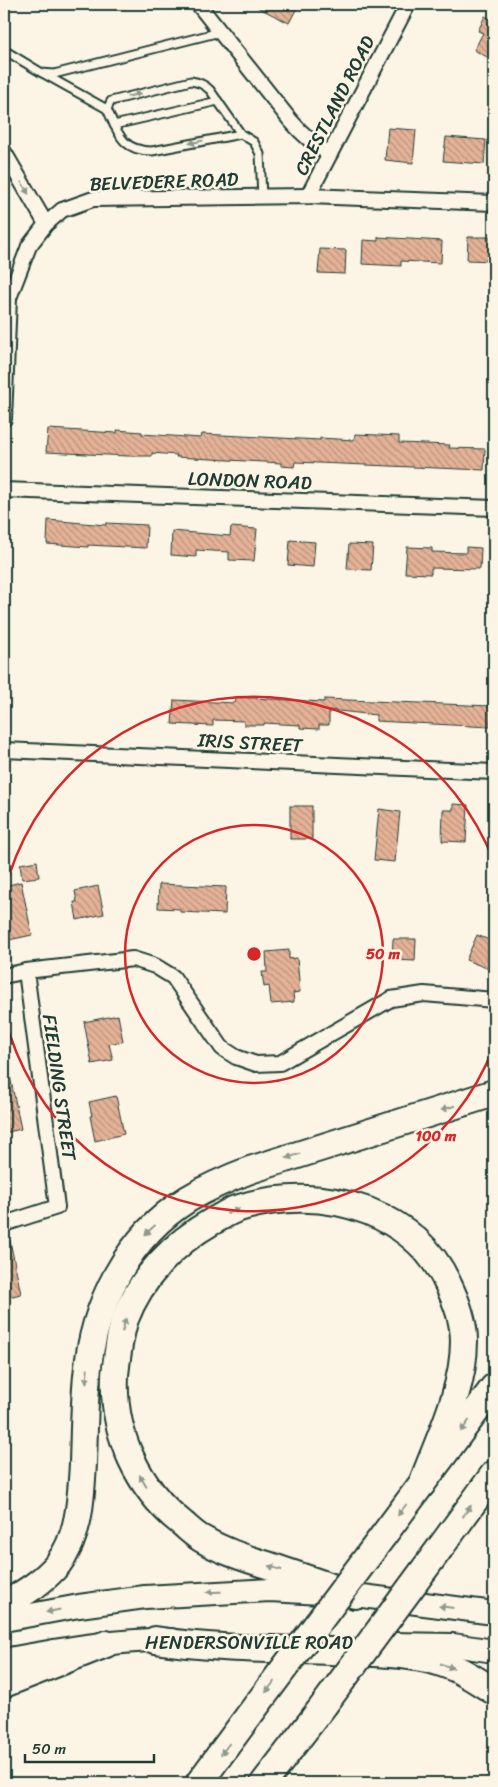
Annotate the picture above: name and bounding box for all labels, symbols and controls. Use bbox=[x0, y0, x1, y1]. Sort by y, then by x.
street label: CRESTLAND ROAD bbox=[285, 29, 384, 181]
one-way arrow bbox=[126, 91, 141, 99]
one-way arrow bbox=[188, 138, 204, 146]
street label: BELVEDERE ROAD bbox=[89, 162, 239, 201]
one-way arrow bbox=[21, 181, 30, 194]
street label: LONDON ROAD bbox=[187, 462, 313, 499]
street label: IRIS STREET bbox=[196, 723, 305, 762]
text: 50 m bbox=[366, 941, 401, 967]
centre of rings bbox=[245, 945, 263, 963]
street label: FIELDING STREET bbox=[33, 1012, 86, 1164]
one-way arrow bbox=[440, 1104, 455, 1112]
text: 100 m bbox=[416, 1123, 457, 1149]
one-way arrow bbox=[285, 1153, 300, 1161]
one-way arrow bbox=[226, 1207, 240, 1215]
one-way arrow bbox=[144, 1224, 156, 1236]
one-way arrow bbox=[121, 1317, 129, 1332]
one-way arrow bbox=[83, 1368, 91, 1384]
one-way arrow bbox=[460, 1419, 470, 1433]
one-way arrow bbox=[139, 1474, 147, 1488]
one-way arrow bbox=[397, 1503, 408, 1516]
one-way arrow bbox=[462, 1504, 472, 1518]
one-way arrow bbox=[268, 1564, 283, 1571]
one-way arrow bbox=[206, 1589, 222, 1597]
one-way arrow bbox=[438, 1602, 454, 1610]
one-way arrow bbox=[45, 1607, 61, 1615]
street label: HENDERSONVILLE ROAD bbox=[145, 1626, 354, 1659]
one-way arrow bbox=[439, 1662, 454, 1670]
one-way arrow bbox=[265, 1680, 275, 1694]
scale bar bbox=[25, 1732, 154, 1764]
text: 50 m bbox=[32, 1736, 67, 1762]
one-way arrow bbox=[219, 1742, 230, 1755]

